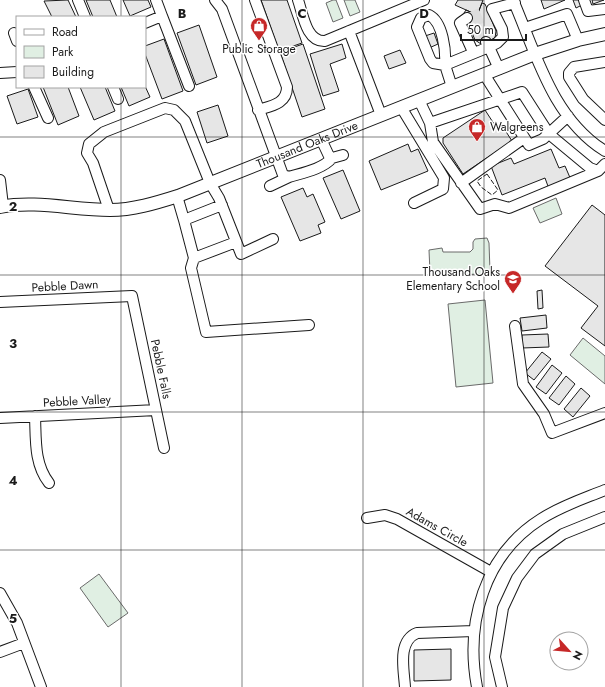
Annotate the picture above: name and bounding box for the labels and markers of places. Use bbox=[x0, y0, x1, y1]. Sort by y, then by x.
shop icon: Public Storage bbox=[249, 16, 269, 41]
place label: Public Storage bbox=[222, 40, 296, 58]
shop icon: Walgreens bbox=[467, 117, 487, 142]
place label: Walgreens bbox=[490, 118, 544, 136]
place label: Thousand Oaks Elementary School bbox=[406, 263, 500, 295]
school or university icon: Thousand Oaks Elementary School bbox=[503, 269, 523, 294]

